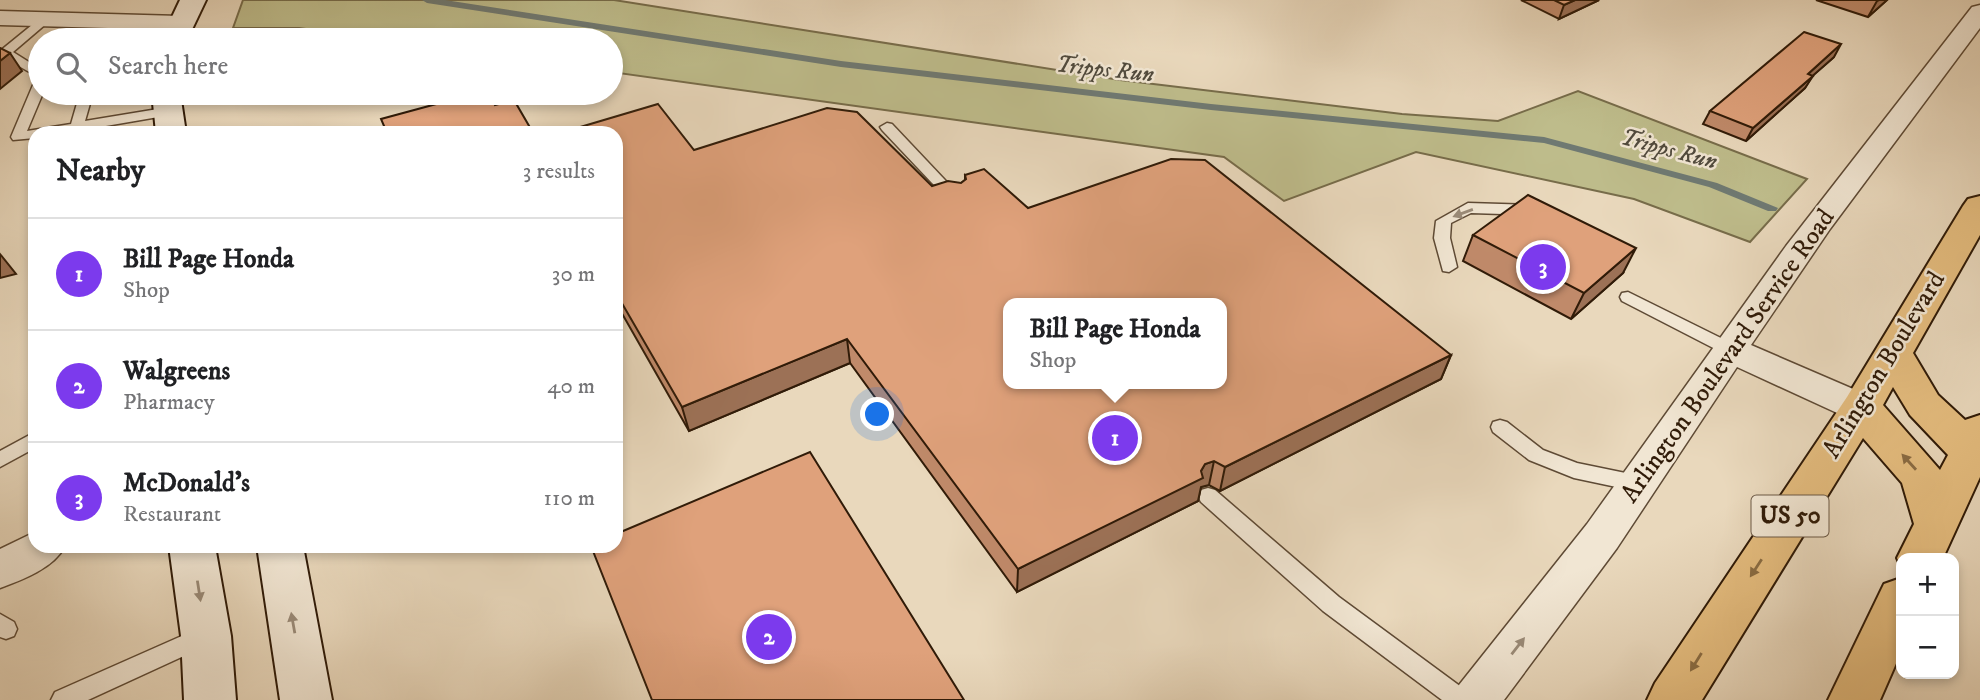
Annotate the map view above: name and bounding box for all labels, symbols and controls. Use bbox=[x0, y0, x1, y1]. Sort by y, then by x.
search box bbox=[28, 28, 623, 105]
icon: search bbox=[52, 48, 90, 86]
text: Search here bbox=[108, 50, 228, 83]
water label: Tripps Run bbox=[1055, 50, 1156, 90]
water label: Tripps Run bbox=[1618, 123, 1721, 177]
text: Nearby bbox=[56, 153, 145, 190]
text: 3 results bbox=[523, 157, 595, 186]
street label: Arlington Boulevard Service Road bbox=[1614, 202, 1842, 510]
one-way arrow bbox=[1452, 207, 1473, 218]
pin: 3 bbox=[1520, 241, 1566, 293]
text: Bill Page Honda bbox=[123, 243, 294, 276]
text: 1 bbox=[75, 260, 83, 289]
text: 30 m bbox=[552, 260, 595, 289]
street label: Arlington Boulevard bbox=[1815, 266, 1953, 464]
text: Shop bbox=[123, 276, 170, 305]
popup bbox=[1003, 298, 1227, 389]
text: Bill Page Honda bbox=[1030, 313, 1200, 346]
text: Shop bbox=[1030, 346, 1076, 375]
text: Walgreens bbox=[123, 355, 230, 388]
text: 2 bbox=[73, 372, 85, 401]
text: 40 m bbox=[547, 372, 595, 401]
text: Pharmacy bbox=[123, 388, 215, 417]
your location bbox=[860, 397, 894, 431]
pin: 1 bbox=[1092, 412, 1138, 464]
one-way arrow bbox=[1902, 454, 1918, 471]
text: McDonald's bbox=[123, 467, 250, 500]
text: 3 bbox=[75, 484, 83, 513]
text: 110 m bbox=[544, 484, 595, 513]
road number: US 50 bbox=[1752, 495, 1828, 536]
text: Restaurant bbox=[123, 500, 221, 529]
map controls bbox=[1896, 553, 1959, 679]
button: + bbox=[1896, 553, 1959, 616]
one-way arrow bbox=[1749, 559, 1763, 577]
one-way arrow bbox=[194, 580, 205, 602]
pin: 2 bbox=[746, 611, 792, 663]
one-way arrow bbox=[287, 612, 298, 634]
button: − bbox=[1896, 616, 1959, 679]
one-way arrow bbox=[1510, 638, 1525, 656]
one-way arrow bbox=[1689, 652, 1702, 672]

